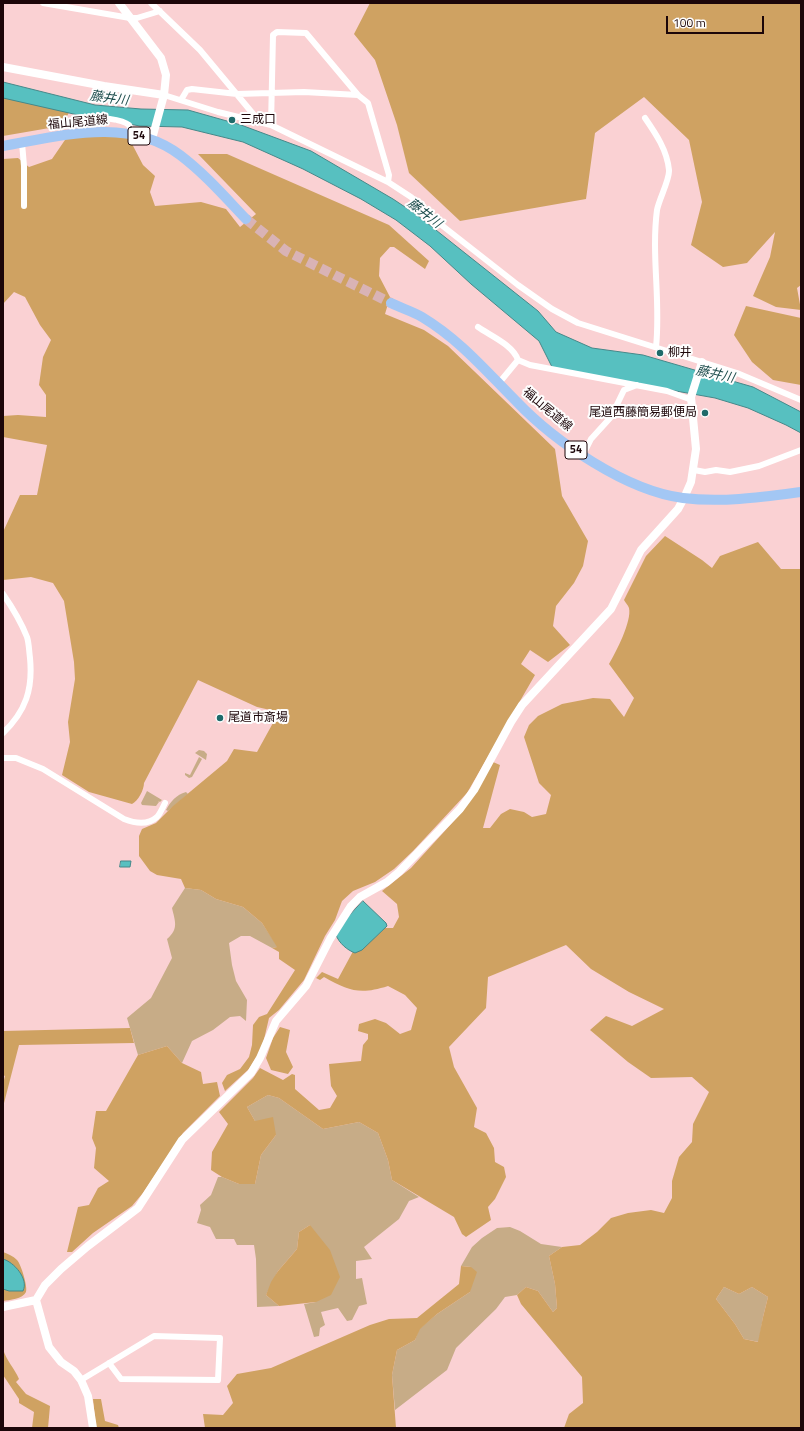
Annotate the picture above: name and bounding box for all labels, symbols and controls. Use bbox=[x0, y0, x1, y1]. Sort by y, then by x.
scale bar bbox=[668, 8, 766, 34]
text: 100 m bbox=[673, 13, 706, 32]
water label: 藤井川 bbox=[89, 89, 129, 109]
street label: 福山尾道線 bbox=[47, 113, 109, 133]
place label: 三成口 bbox=[240, 113, 276, 127]
marker: 三成口 bbox=[227, 115, 237, 125]
road number: 54 bbox=[128, 127, 150, 145]
water label: 藤井川 bbox=[404, 196, 444, 232]
place label: 柳井 bbox=[668, 346, 692, 360]
marker: 柳井 bbox=[655, 348, 665, 358]
water label: 藤井川 bbox=[694, 363, 736, 387]
street label: 福山尾道線 bbox=[519, 385, 575, 435]
place label: 尾道西藤簡易郵便局 bbox=[589, 406, 697, 420]
marker: 尾道西藤簡易郵便局 bbox=[700, 408, 710, 418]
road number: 54 bbox=[565, 441, 587, 459]
place label: 尾道市斎場 bbox=[228, 711, 288, 725]
marker: 尾道市斎場 bbox=[215, 713, 225, 723]

